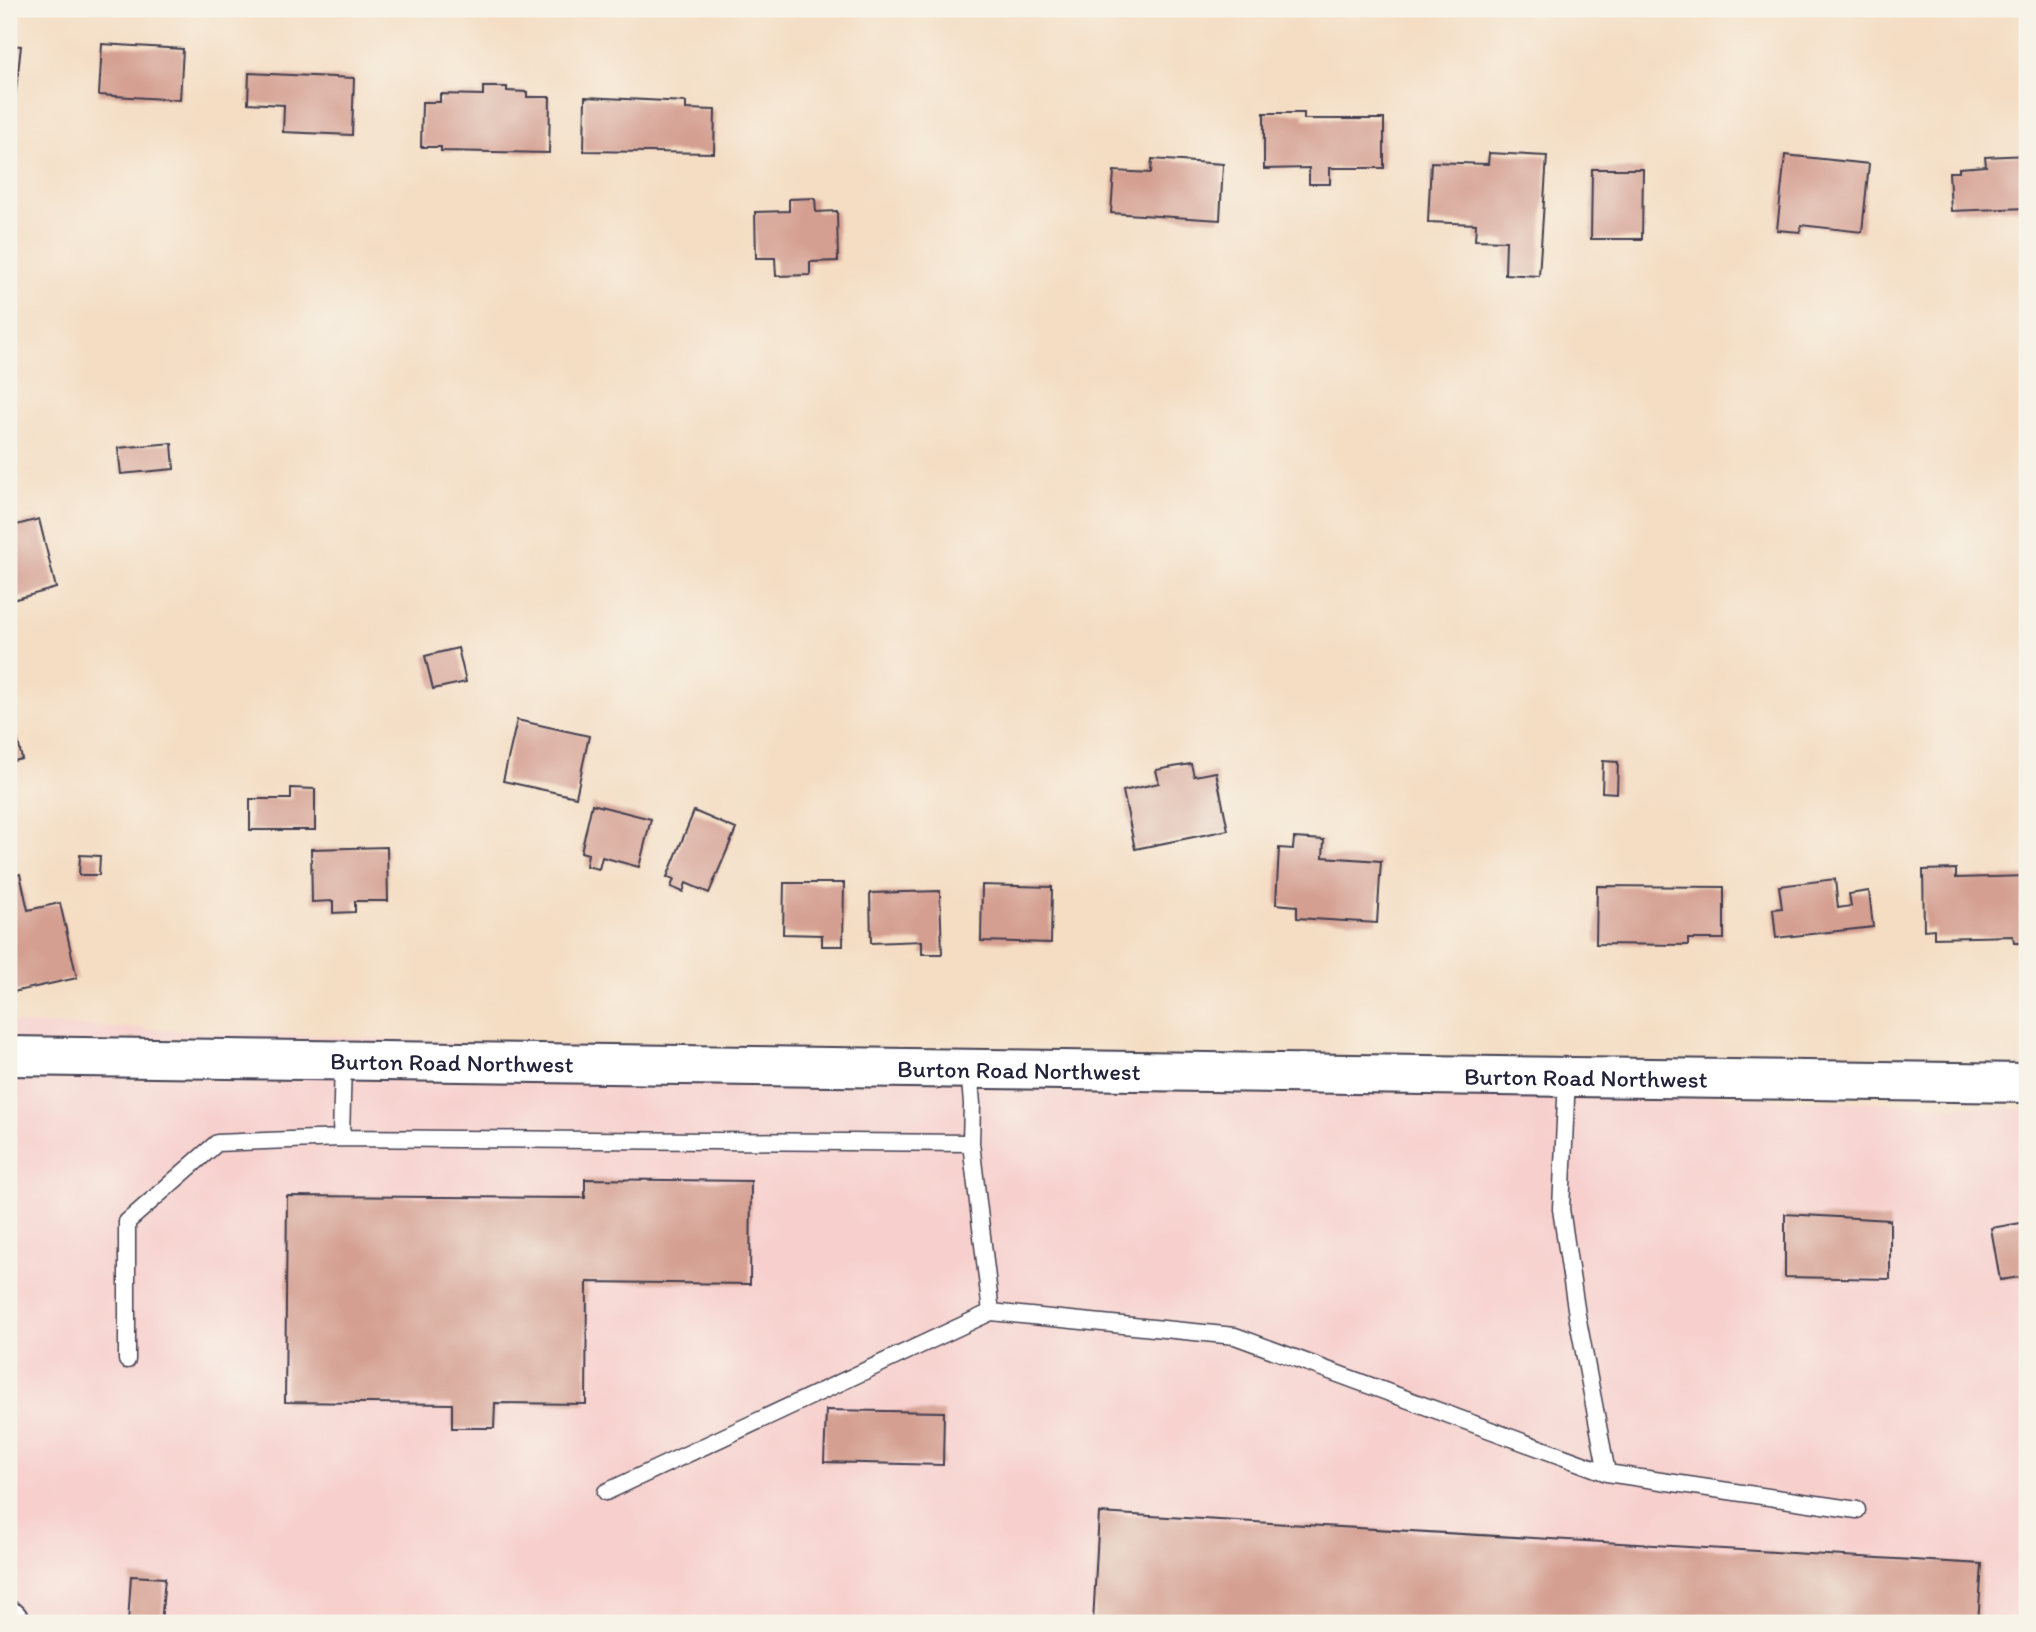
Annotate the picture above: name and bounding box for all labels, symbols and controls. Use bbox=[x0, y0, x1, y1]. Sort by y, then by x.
street label: Burton Road Northwest bbox=[330, 1046, 574, 1078]
street label: Burton Road Northwest bbox=[897, 1053, 1141, 1086]
street label: Burton Road Northwest bbox=[1464, 1061, 1708, 1093]

